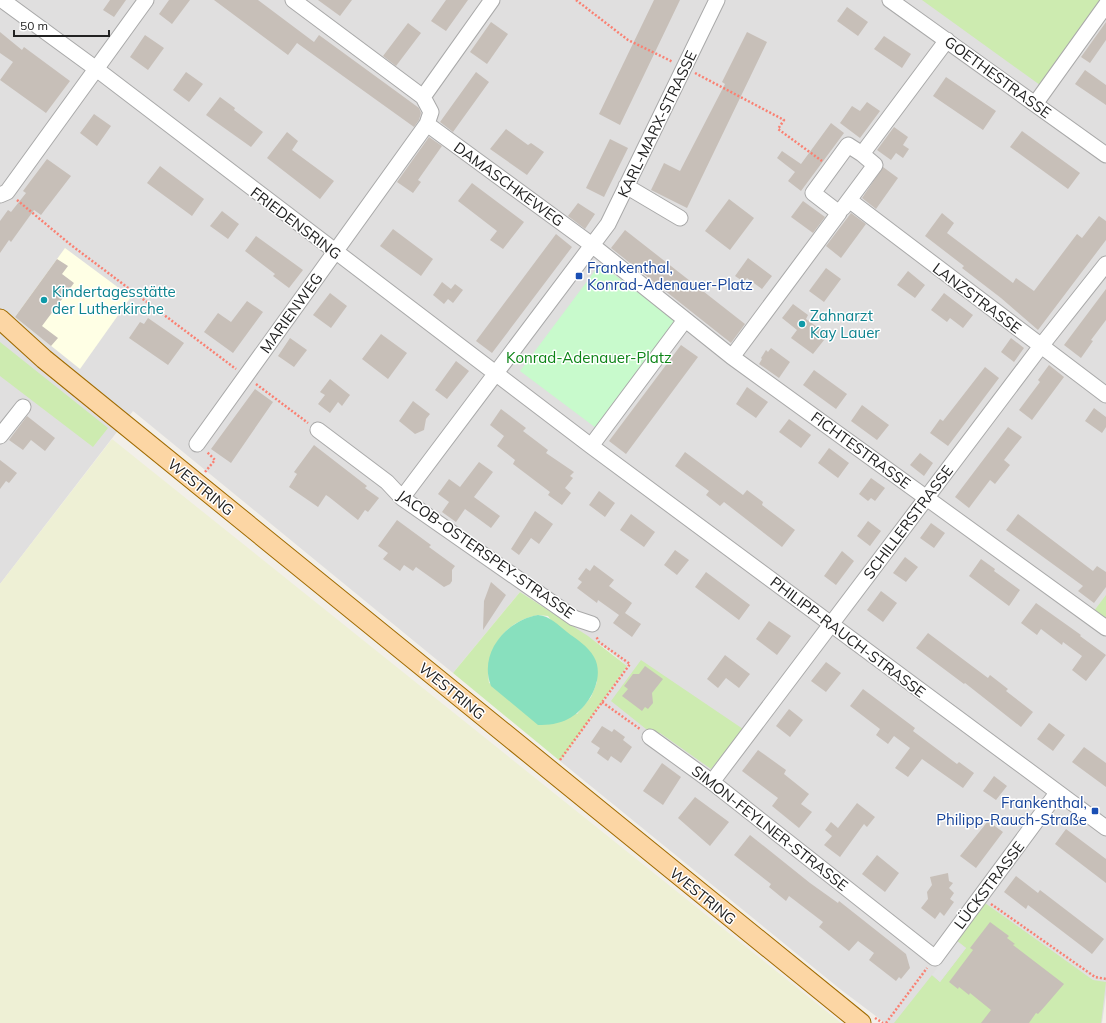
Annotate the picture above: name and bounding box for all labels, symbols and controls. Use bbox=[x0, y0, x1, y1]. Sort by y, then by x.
scale bar bbox=[14, 12, 109, 38]
text: 50 m bbox=[20, 18, 48, 33]
street label: GOETHESTRASSE bbox=[941, 32, 1055, 122]
street label: KARL-MARX-STRASSE bbox=[613, 47, 701, 201]
street label: DAMASCHKEWEG bbox=[450, 138, 568, 230]
street label: FRIEDENSRING bbox=[247, 183, 345, 263]
place label: Frankenthal, Konrad-Adenauer-Platz bbox=[587, 258, 753, 294]
street label: LANZSTRASSE bbox=[929, 259, 1025, 338]
street label: MARIENWEG bbox=[256, 269, 326, 357]
marker: Frankenthal, Konrad-Adenauer-Platz bbox=[574, 271, 584, 281]
place label: Kindertagesstätte der Lutherkirche bbox=[52, 282, 176, 318]
marker: Kindertagesstätte der Lutherkirche bbox=[39, 295, 49, 305]
place label: Zahnarzt Kay Lauer bbox=[810, 306, 880, 342]
marker: Zahnarzt Kay Lauer bbox=[797, 319, 807, 329]
park label: Konrad-Adenauer-Platz bbox=[506, 348, 672, 367]
street label: FICHTESTRASSE bbox=[807, 407, 915, 493]
street label: WESTRING bbox=[164, 454, 238, 520]
street label: SCHILLERSTRASSE bbox=[859, 461, 957, 583]
street label: JACOB-OSTERSPEY-STRASSE bbox=[394, 485, 578, 623]
street label: PHILIPP-RAUCH-STRASSE bbox=[767, 572, 930, 702]
street label: WESTRING bbox=[415, 658, 489, 724]
street label: SIMON-FEYLNER-STRASSE bbox=[688, 761, 852, 895]
place label: Frankenthal, Philipp-Rauch-Straße bbox=[936, 793, 1087, 829]
marker: Frankenthal, Philipp-Rauch-Straße bbox=[1090, 806, 1100, 816]
street label: LÜCKSTRASSE bbox=[950, 837, 1028, 933]
street label: WESTRING bbox=[666, 863, 740, 929]

